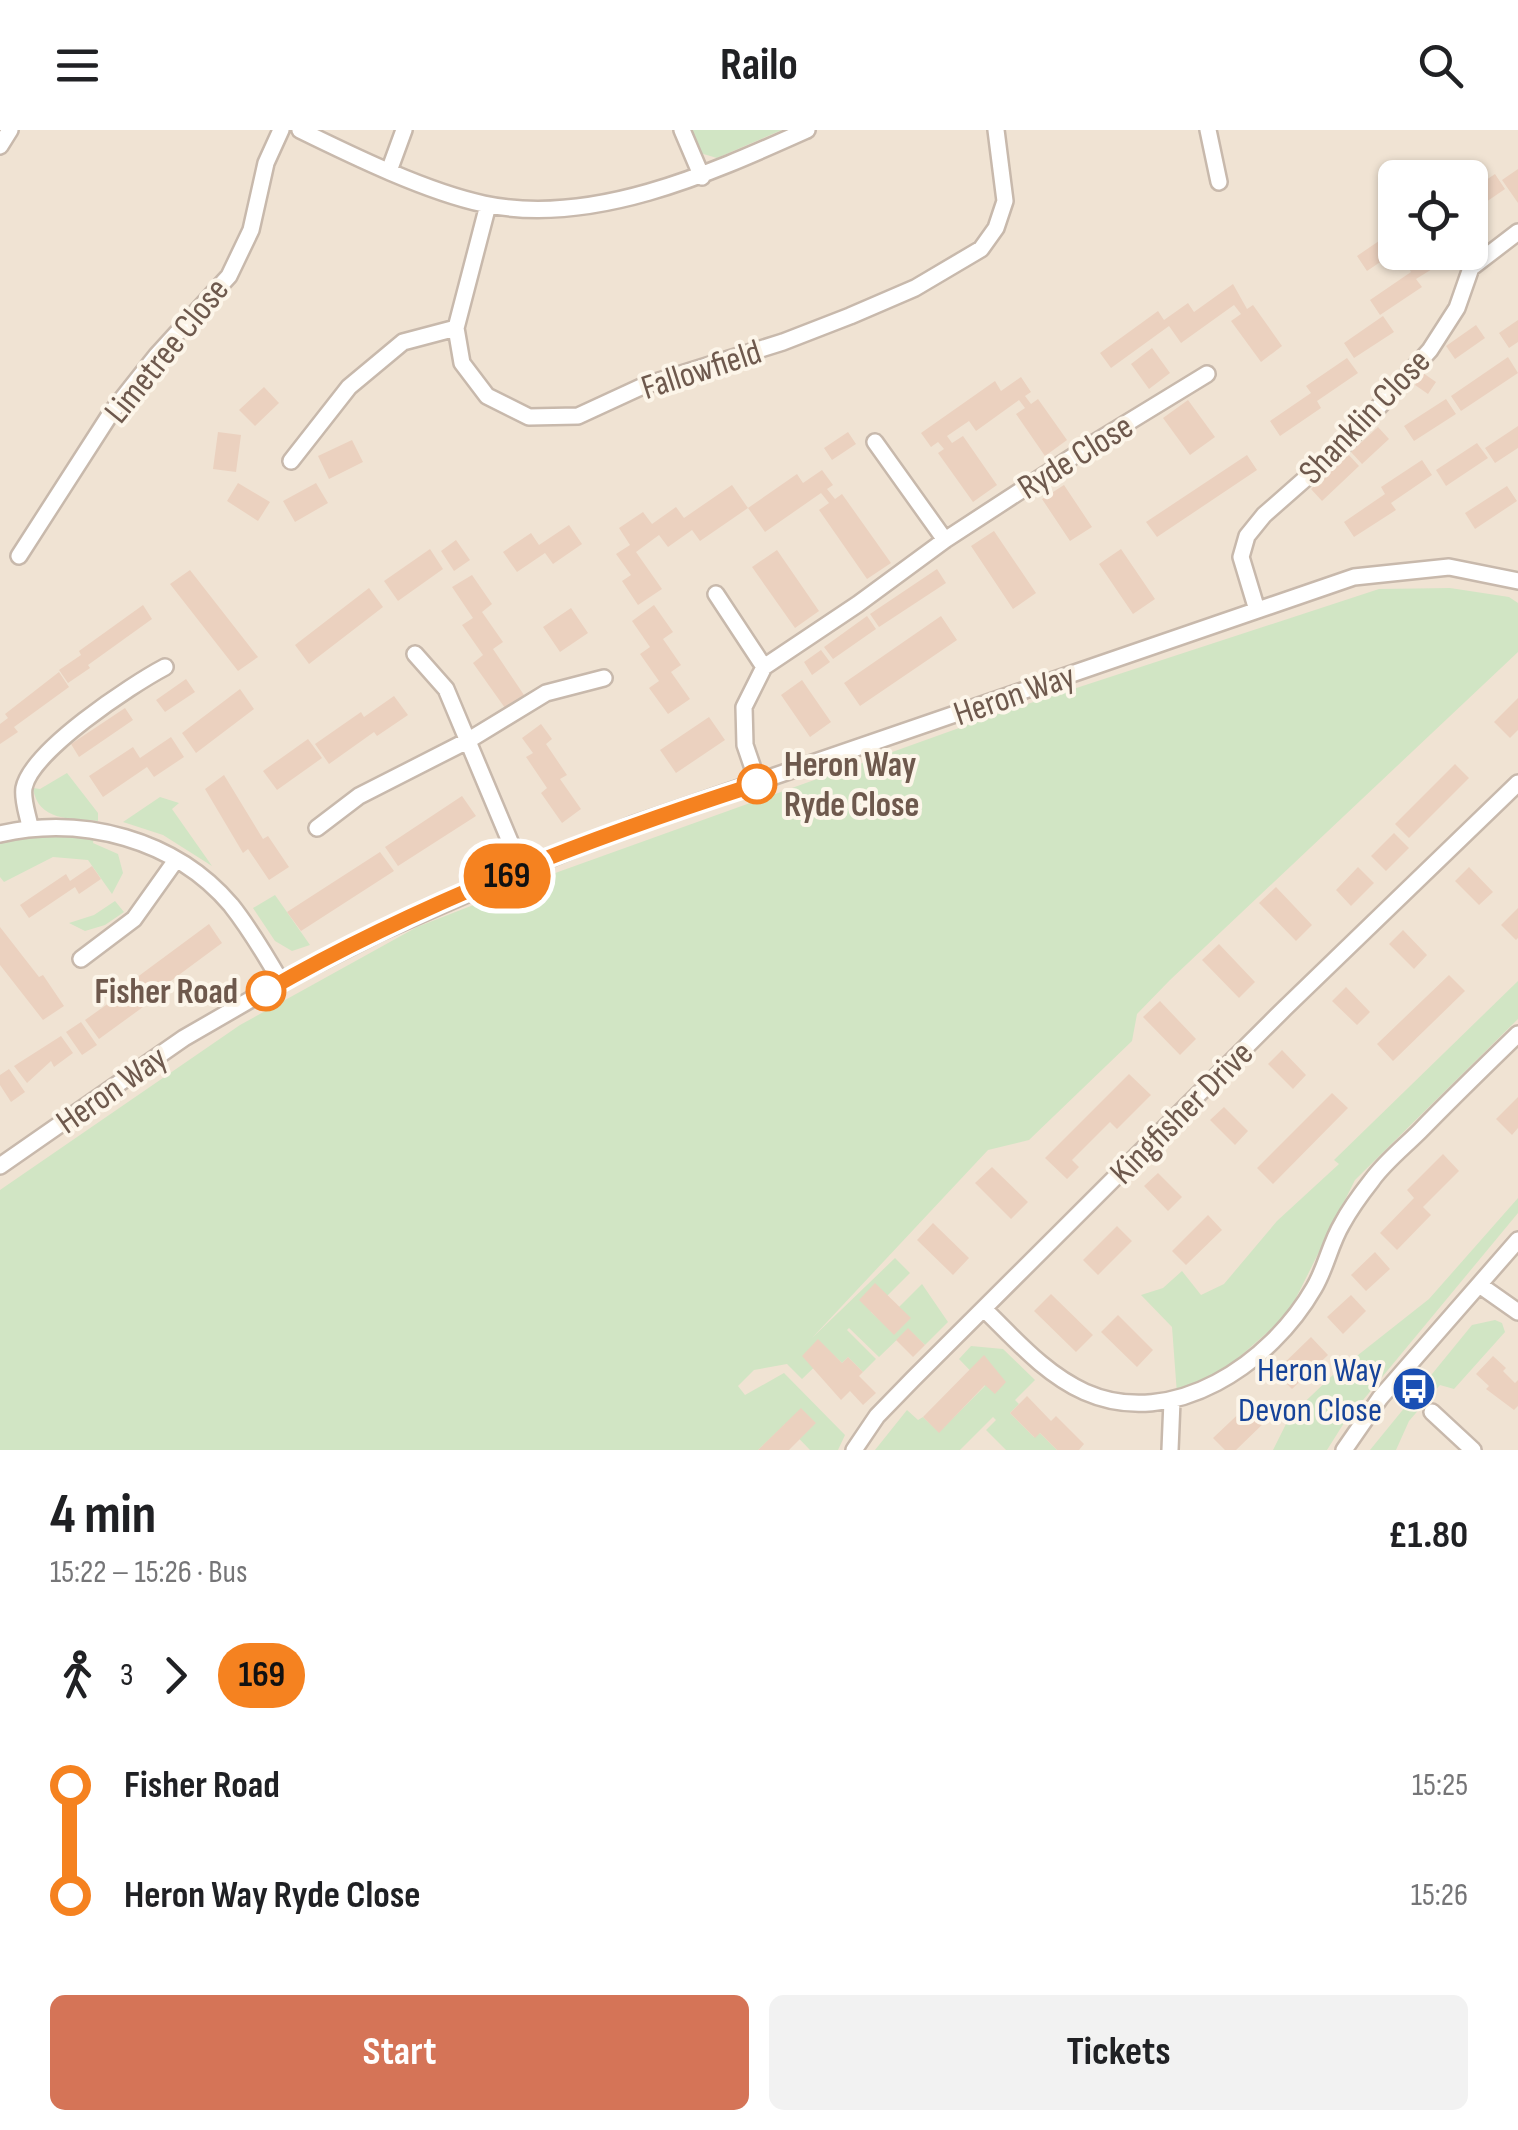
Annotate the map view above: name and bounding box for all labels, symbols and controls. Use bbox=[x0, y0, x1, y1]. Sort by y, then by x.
icon: menu bbox=[50, 38, 105, 93]
text: Railo bbox=[720, 38, 798, 93]
icon: search bbox=[1413, 38, 1468, 93]
map controls bbox=[1378, 160, 1488, 270]
button: locate bbox=[1378, 160, 1488, 270]
street label: Limetree Close bbox=[96, 270, 239, 432]
street label: Fallowfield bbox=[636, 331, 767, 410]
street label: Shanklin Close bbox=[1290, 341, 1440, 493]
street label: Ryde Close bbox=[1010, 405, 1141, 509]
street label: Heron Way bbox=[948, 655, 1081, 736]
place label: Heron Way Ryde Close bbox=[784, 744, 919, 827]
marker: Heron Way Ryde Close bbox=[738, 765, 776, 803]
line badge: 169 bbox=[450, 844, 564, 908]
text: 169 bbox=[484, 855, 530, 898]
place label: Fisher Road bbox=[94, 971, 238, 1014]
marker: Fisher Road bbox=[247, 972, 285, 1010]
street label: Kingfisher Drive bbox=[1101, 1032, 1263, 1194]
street label: Heron Way bbox=[48, 1037, 175, 1144]
place label: Heron Way Devon Close bbox=[1238, 1349, 1382, 1432]
bus stop icon: Heron Way Devon Close bbox=[1391, 1366, 1437, 1412]
text: 4 min bbox=[50, 1482, 156, 1549]
text: £1.80 bbox=[1388, 1513, 1468, 1558]
text: 15:22 – 15:26 · Bus bbox=[50, 1553, 247, 1592]
icon: walk bbox=[50, 1648, 105, 1703]
icon: forward bbox=[148, 1648, 203, 1703]
text: 169 bbox=[238, 1654, 285, 1697]
text: 3 bbox=[120, 1656, 133, 1695]
text: Fisher Road bbox=[124, 1763, 280, 1808]
text: 15:25 bbox=[1412, 1766, 1468, 1805]
text: Heron Way Ryde Close bbox=[124, 1873, 421, 1918]
text: 15:26 bbox=[1411, 1876, 1468, 1915]
button: Start bbox=[50, 1995, 749, 2110]
button: Tickets bbox=[769, 1995, 1468, 2110]

